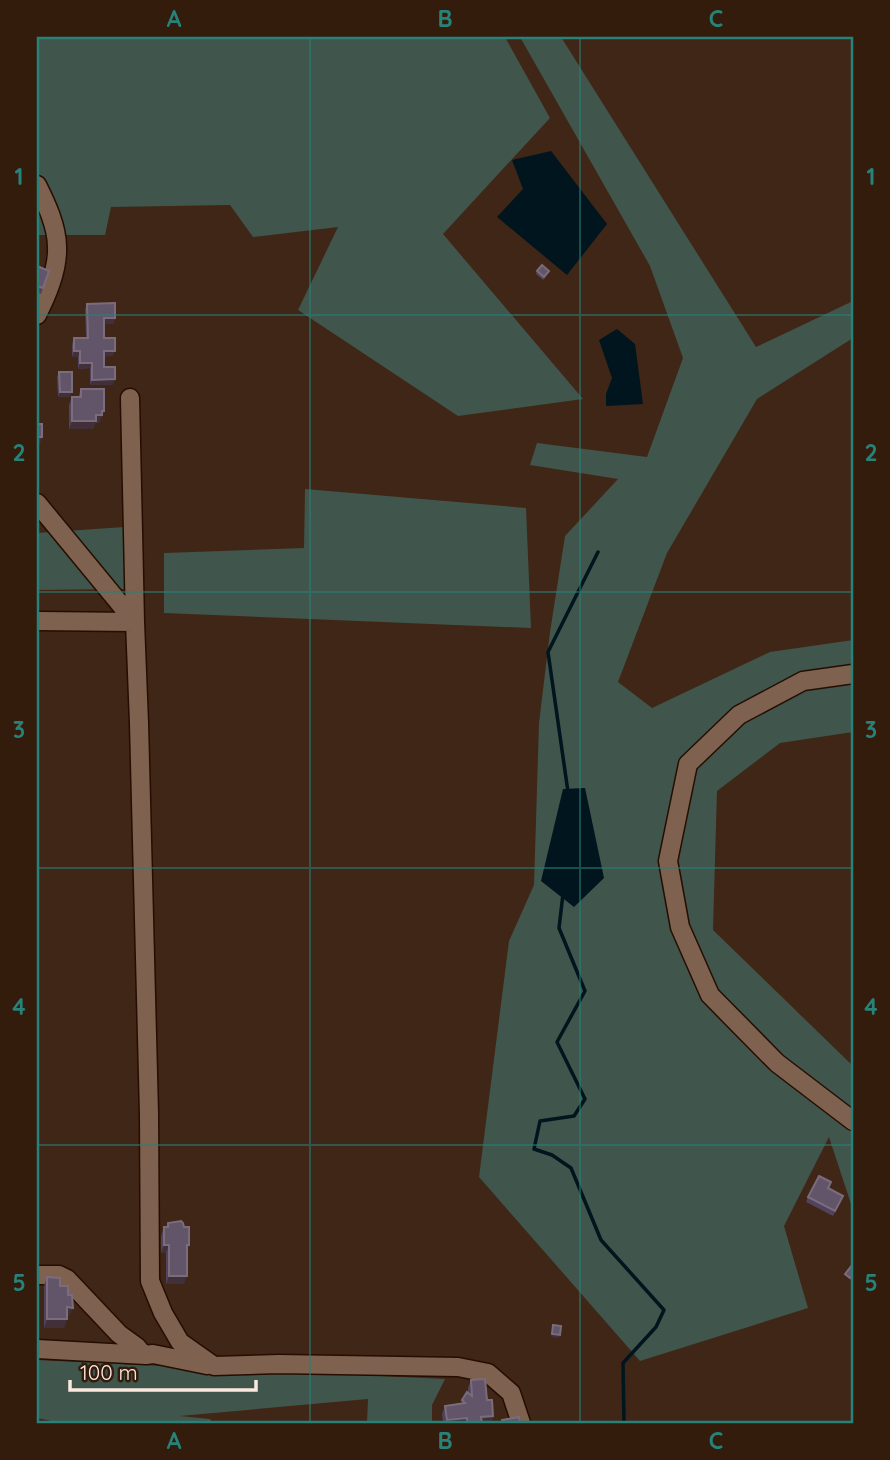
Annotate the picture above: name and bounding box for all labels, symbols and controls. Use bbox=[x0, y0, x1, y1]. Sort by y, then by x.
text: A bbox=[167, 4, 182, 33]
text: B bbox=[437, 4, 453, 33]
text: C bbox=[709, 4, 723, 33]
text: 1 bbox=[15, 162, 23, 191]
text: 1 bbox=[867, 162, 875, 191]
text: 2 bbox=[12, 438, 26, 467]
text: 2 bbox=[864, 438, 878, 467]
text: 3 bbox=[13, 715, 25, 744]
text: 3 bbox=[865, 715, 877, 744]
text: 4 bbox=[12, 992, 26, 1021]
text: 4 bbox=[864, 992, 878, 1021]
text: 5 bbox=[12, 1268, 26, 1297]
text: 5 bbox=[864, 1268, 878, 1297]
scale bar bbox=[70, 1348, 256, 1392]
text: 100 m bbox=[80, 1359, 138, 1385]
text: A bbox=[167, 1426, 182, 1455]
text: B bbox=[437, 1426, 453, 1455]
text: C bbox=[709, 1426, 723, 1455]

